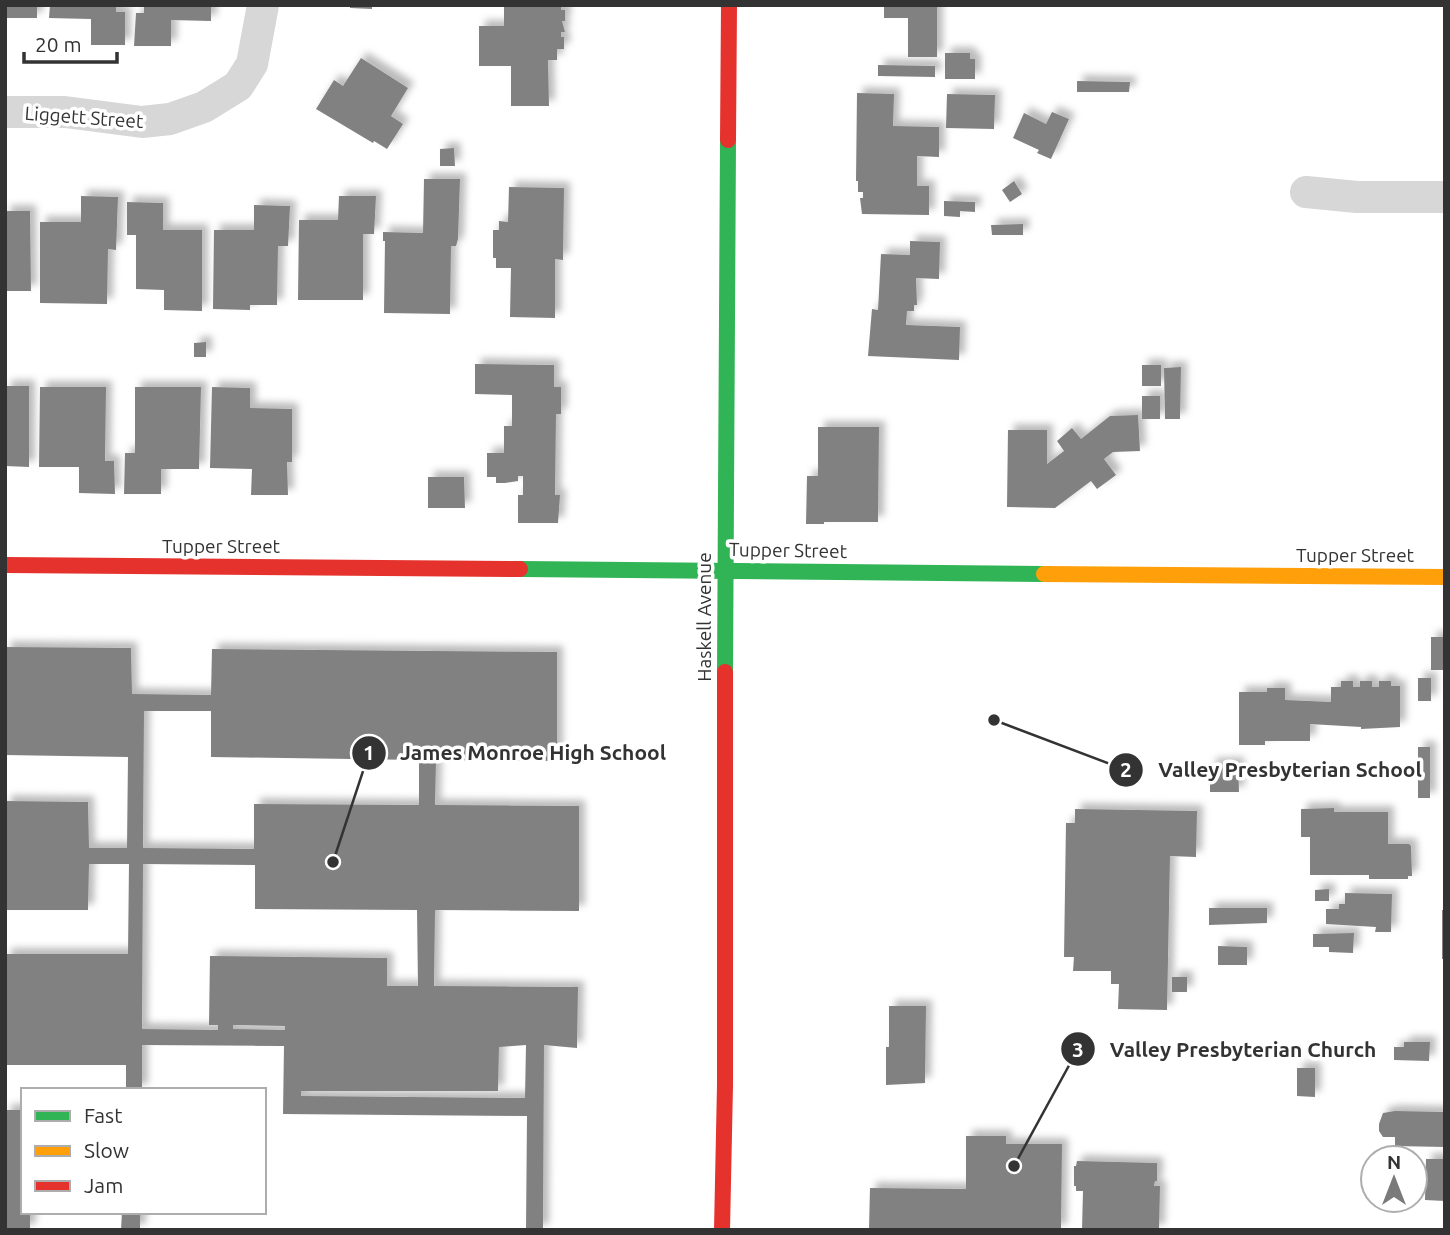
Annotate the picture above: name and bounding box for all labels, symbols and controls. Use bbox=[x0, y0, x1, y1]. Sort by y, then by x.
scale bar bbox=[24, 21, 117, 65]
text: 20 m bbox=[35, 32, 82, 56]
street label: Liggett Street bbox=[24, 102, 145, 132]
street label: Tupper Street bbox=[162, 535, 281, 557]
street label: Tupper Street bbox=[729, 538, 848, 562]
street label: Tupper Street bbox=[1296, 544, 1415, 566]
street label: Haskell Avenue bbox=[693, 552, 715, 682]
callout: James Monroe High School bbox=[351, 732, 680, 774]
text: 1 bbox=[363, 740, 375, 764]
text: James Monroe High School bbox=[400, 740, 666, 764]
callout: Valley Presbyterian School bbox=[1109, 749, 1436, 791]
text: 2 bbox=[1120, 757, 1132, 781]
text: Valley Presbyterian School bbox=[1158, 757, 1422, 781]
callout: Valley Presbyterian Church bbox=[1060, 1028, 1390, 1070]
text: 3 bbox=[1072, 1037, 1084, 1061]
text: Valley Presbyterian Church bbox=[1110, 1037, 1376, 1061]
legend bbox=[21, 1088, 266, 1214]
text: Fast bbox=[84, 1103, 122, 1127]
text: Slow bbox=[84, 1138, 129, 1162]
north arrow bbox=[1359, 1144, 1429, 1214]
text: N bbox=[1387, 1151, 1401, 1173]
text: Jam bbox=[84, 1173, 123, 1197]

